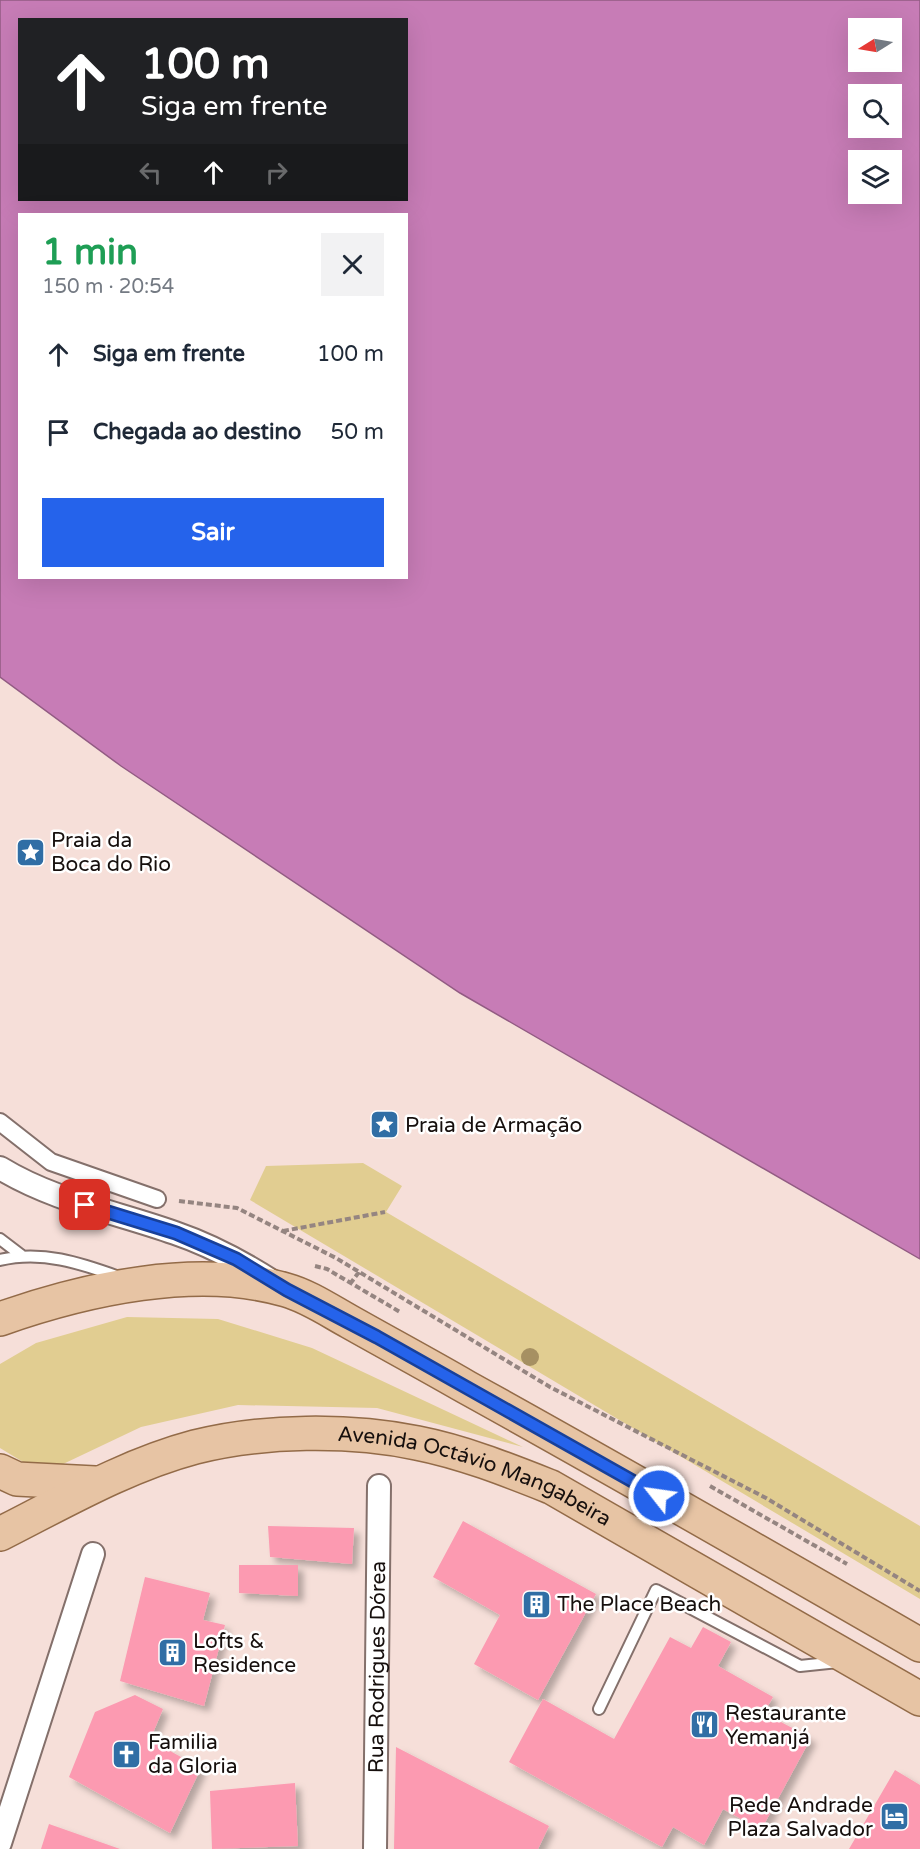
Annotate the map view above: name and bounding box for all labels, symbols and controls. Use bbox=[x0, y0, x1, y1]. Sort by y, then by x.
north arrow bbox=[848, 18, 902, 72]
map controls bbox=[848, 18, 902, 204]
text: 100 m bbox=[141, 39, 270, 90]
icon: ahead bbox=[42, 42, 120, 120]
button: search bbox=[848, 84, 902, 138]
text: Siga em frente bbox=[141, 90, 328, 123]
button: layers bbox=[848, 150, 902, 204]
icon: left bbox=[134, 156, 167, 189]
icon: ahead bbox=[197, 156, 230, 189]
icon: right bbox=[260, 156, 293, 189]
text: 1 min bbox=[42, 231, 138, 274]
button: close bbox=[321, 233, 384, 296]
text: 150 m · 20:54 bbox=[42, 275, 174, 299]
icon: ahead bbox=[42, 338, 75, 371]
text: Siga em frente bbox=[93, 341, 245, 367]
text: 100 m bbox=[317, 341, 384, 367]
icon: arrive bbox=[42, 416, 75, 449]
text: Chegada ao destino bbox=[93, 419, 301, 445]
text: 50 m bbox=[330, 419, 384, 445]
button: Sair bbox=[42, 498, 384, 567]
place label: Praia da Boca do Rio bbox=[51, 828, 171, 877]
place icon: Praia da Boca do Rio bbox=[14, 836, 46, 868]
place icon: Praia de Armação bbox=[368, 1109, 400, 1141]
place label: Praia de Armação bbox=[405, 1113, 582, 1138]
pin bbox=[59, 1179, 110, 1230]
icon: arrive bbox=[68, 1188, 101, 1221]
street label: Avenida Octávio Mangabeira bbox=[337, 1422, 616, 1532]
position arrow bbox=[627, 1464, 691, 1528]
street label: Rua Rodrigues Dórea bbox=[364, 1561, 391, 1773]
building icon: The Place Beach bbox=[520, 1588, 552, 1620]
place label: The Place Beach bbox=[557, 1592, 721, 1617]
place label: Lofts & Residence bbox=[193, 1629, 296, 1678]
building icon: Lofts & Residence bbox=[156, 1637, 188, 1669]
place label: Restaurante Yemanjá bbox=[725, 1701, 847, 1750]
restaurant icon: Restaurante Yemanjá bbox=[688, 1709, 720, 1741]
place label: Familia da Gloria bbox=[148, 1730, 237, 1779]
church icon: Familia da Gloria bbox=[111, 1738, 143, 1770]
place label: Rede Andrade Plaza Salvador bbox=[727, 1793, 873, 1842]
hotel icon: Rede Andrade Plaza Salvador bbox=[878, 1801, 910, 1833]

